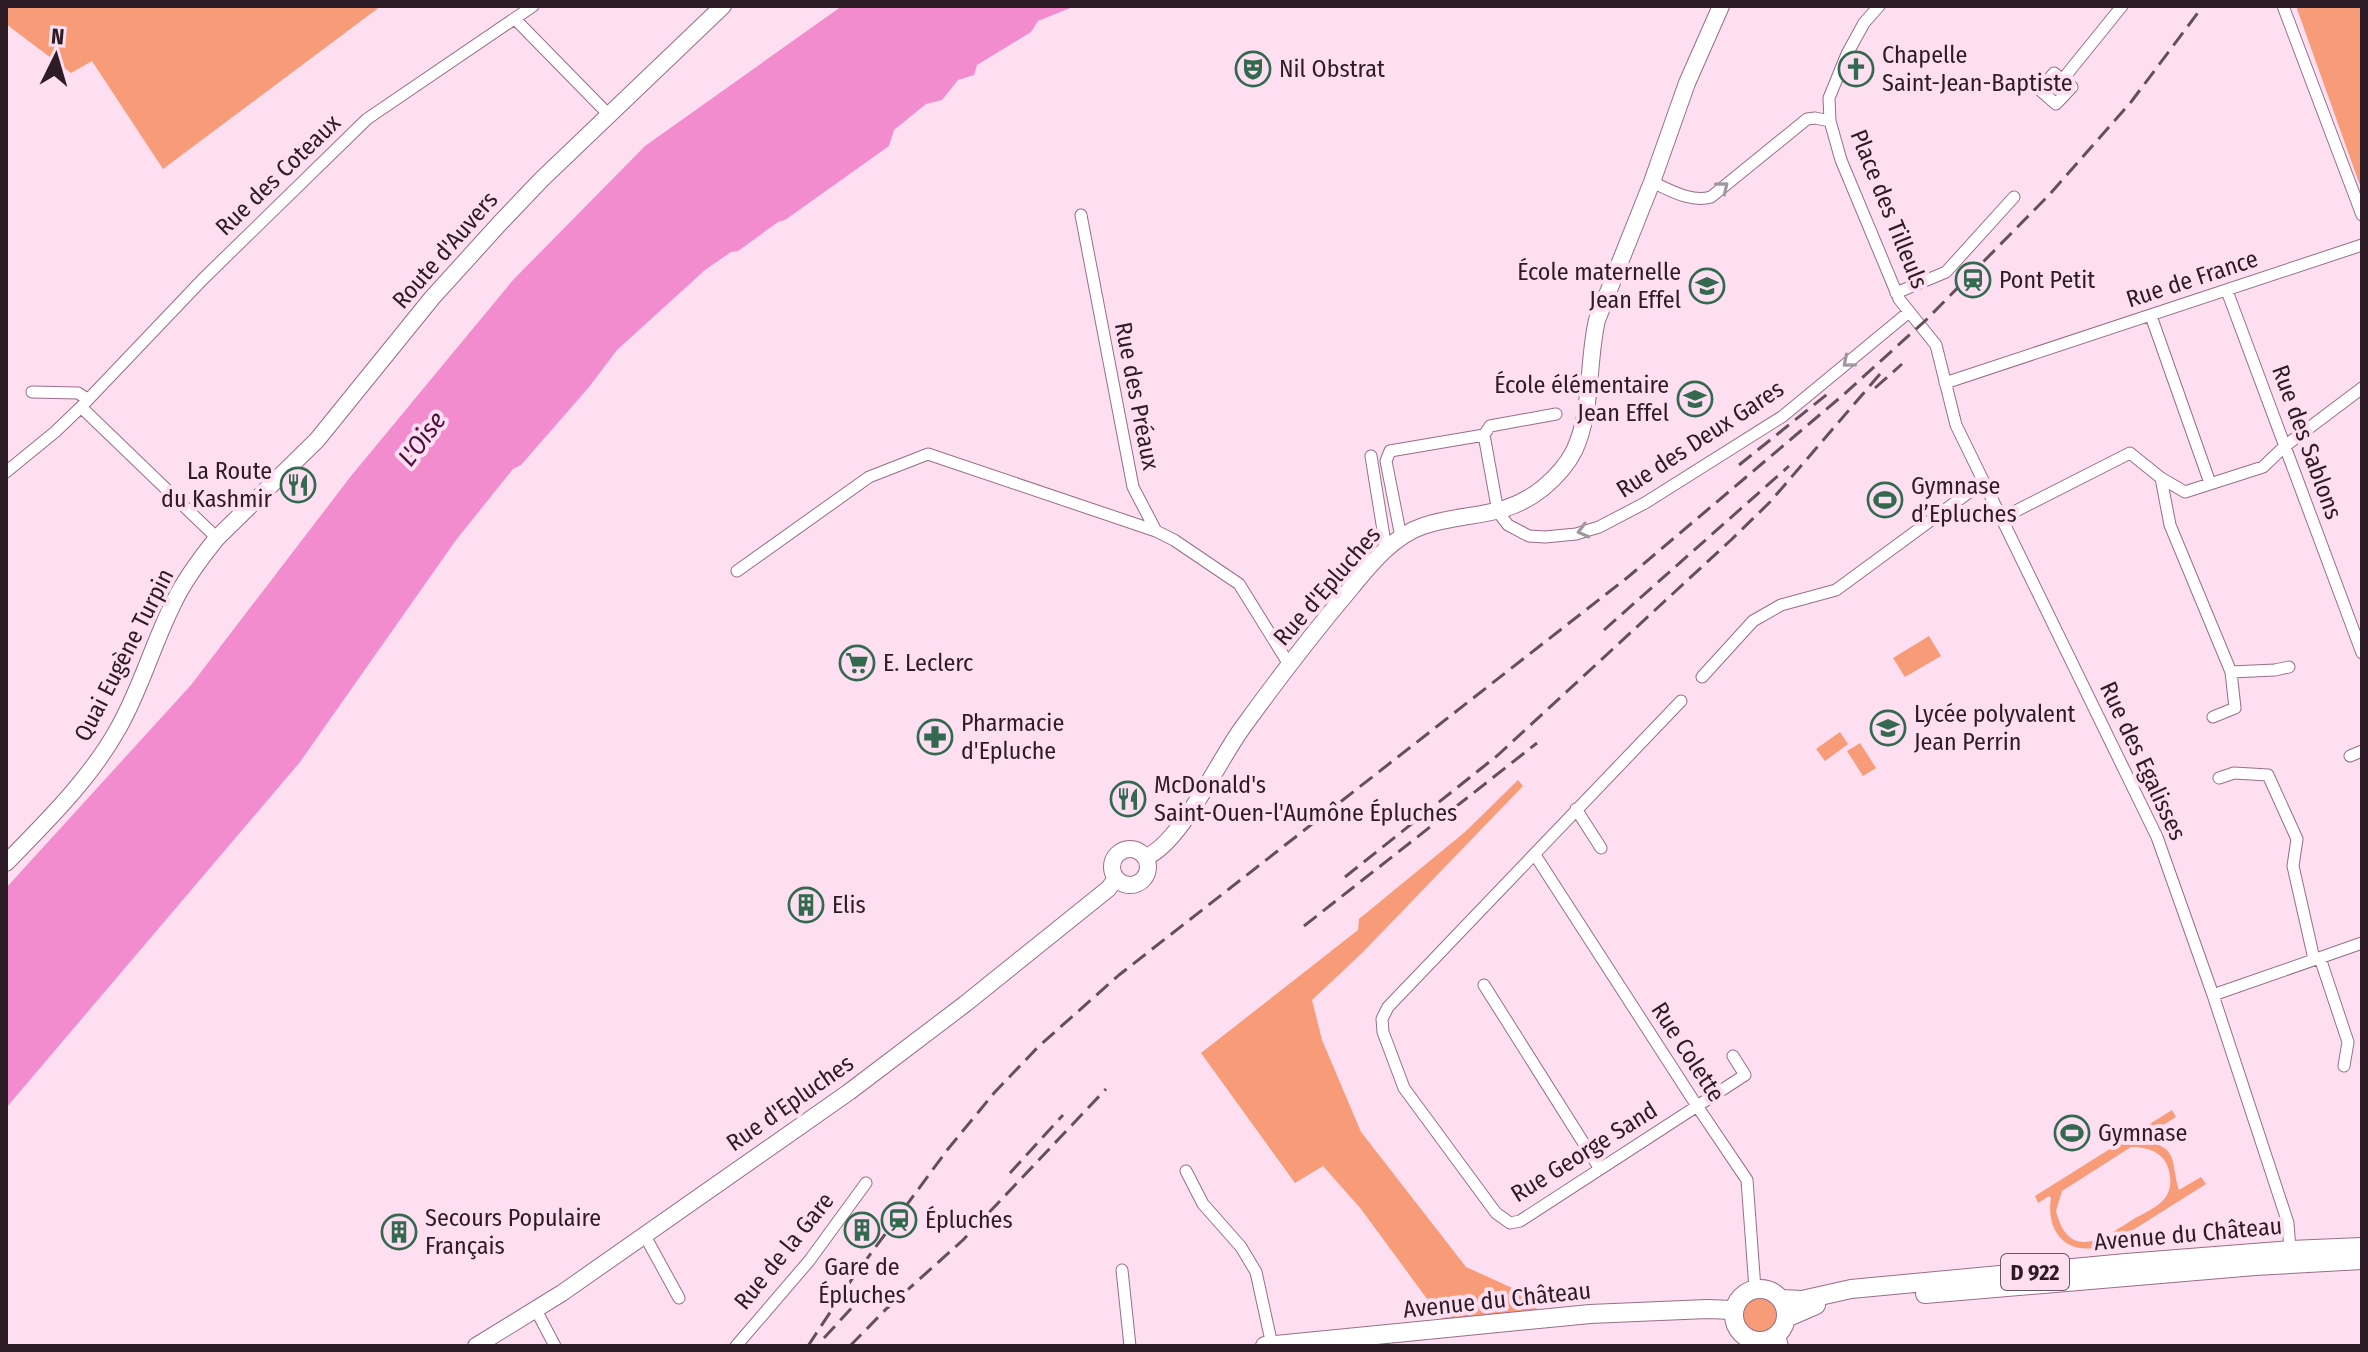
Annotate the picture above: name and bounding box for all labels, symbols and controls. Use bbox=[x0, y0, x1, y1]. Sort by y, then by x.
north arrow bbox=[16, 16, 96, 96]
text: N bbox=[50, 23, 65, 51]
place label: Chapelle Saint-Jean-Baptiste bbox=[1882, 41, 2073, 97]
theatre icon: Nil Obstrat bbox=[1234, 50, 1272, 88]
church icon: Chapelle Saint-Jean-Baptiste bbox=[1837, 50, 1875, 88]
place label: Nil Obstrat bbox=[1279, 55, 1385, 83]
street label: Rue des Coteaux bbox=[210, 108, 346, 241]
street label: Place des Tilleuls bbox=[1844, 125, 1934, 293]
one-way arrow bbox=[1714, 182, 1728, 197]
street label: Route d'Auvers bbox=[387, 186, 503, 314]
street label: Rue de France bbox=[2123, 245, 2261, 313]
place label: École maternelle Jean Effel bbox=[1517, 257, 1681, 314]
station icon: Pont Petit bbox=[1954, 261, 1992, 299]
place label: Pont Petit bbox=[1999, 266, 2095, 294]
school or university icon: École maternelle Jean Effel bbox=[1688, 267, 1726, 305]
street label: Rue des Préaux bbox=[1109, 320, 1165, 473]
one-way arrow bbox=[1843, 352, 1857, 367]
street label: Rue des Sablons bbox=[2266, 361, 2348, 523]
place label: École élémentaire Jean Effel bbox=[1494, 370, 1669, 427]
street label: Rue des Deux Gares bbox=[1611, 375, 1789, 503]
school or university icon: École élémentaire Jean Effel bbox=[1676, 380, 1714, 418]
water label: L'Oise bbox=[392, 406, 452, 472]
place label: La Route du Kashmir bbox=[161, 457, 273, 513]
restaurant icon: La Route du Kashmir bbox=[279, 466, 317, 504]
place label: Gymnase d’Epluches bbox=[1911, 472, 2017, 528]
sports icon: Gymnase d’Epluches bbox=[1866, 481, 1904, 519]
street label: Rue d'Epluches bbox=[1268, 521, 1386, 651]
one-way arrow bbox=[1577, 521, 1591, 538]
street label: Quai Eugène Turpin bbox=[68, 564, 180, 746]
supermarket icon: E. Leclerc bbox=[838, 644, 876, 682]
place label: E. Leclerc bbox=[883, 649, 973, 677]
street label: Rue des Egalisses bbox=[2094, 677, 2192, 845]
place label: Lycée polyvalent Jean Perrin bbox=[1914, 700, 2076, 756]
place label: Pharmacie d'Epluche bbox=[961, 709, 1064, 765]
school or university icon: Lycée polyvalent Jean Perrin bbox=[1869, 709, 1907, 747]
pharmacy icon: Pharmacie d'Epluche bbox=[916, 718, 954, 756]
place label: McDonald's Saint-Ouen-l'Aumône Épluches bbox=[1154, 771, 1457, 827]
restaurant icon: McDonald's Saint-Ouen-l'Aumône Épluches bbox=[1109, 780, 1147, 818]
building icon: Elis bbox=[787, 886, 825, 924]
place label: Elis bbox=[832, 891, 866, 919]
street label: Rue Colette bbox=[1646, 997, 1730, 1107]
street label: Rue d'Epluches bbox=[721, 1049, 859, 1157]
street label: Rue George Sand bbox=[1506, 1096, 1662, 1208]
sports icon: Gymnase bbox=[2053, 1114, 2091, 1152]
place label: Gymnase bbox=[2098, 1119, 2187, 1147]
street label: Rue de la Gare bbox=[728, 1187, 840, 1315]
station icon: Épluches bbox=[880, 1201, 918, 1239]
place label: Secours Populaire Français bbox=[425, 1204, 601, 1260]
place label: Épluches bbox=[925, 1205, 1013, 1234]
building icon: Gare de Épluches bbox=[843, 1211, 881, 1249]
street label: Avenue du Château bbox=[2093, 1212, 2283, 1256]
building icon: Secours Populaire Français bbox=[380, 1213, 418, 1251]
place label: Gare de Épluches bbox=[818, 1253, 906, 1309]
road number: D 922 bbox=[2001, 1254, 2069, 1290]
street label: Avenue du Château bbox=[1402, 1276, 1592, 1324]

